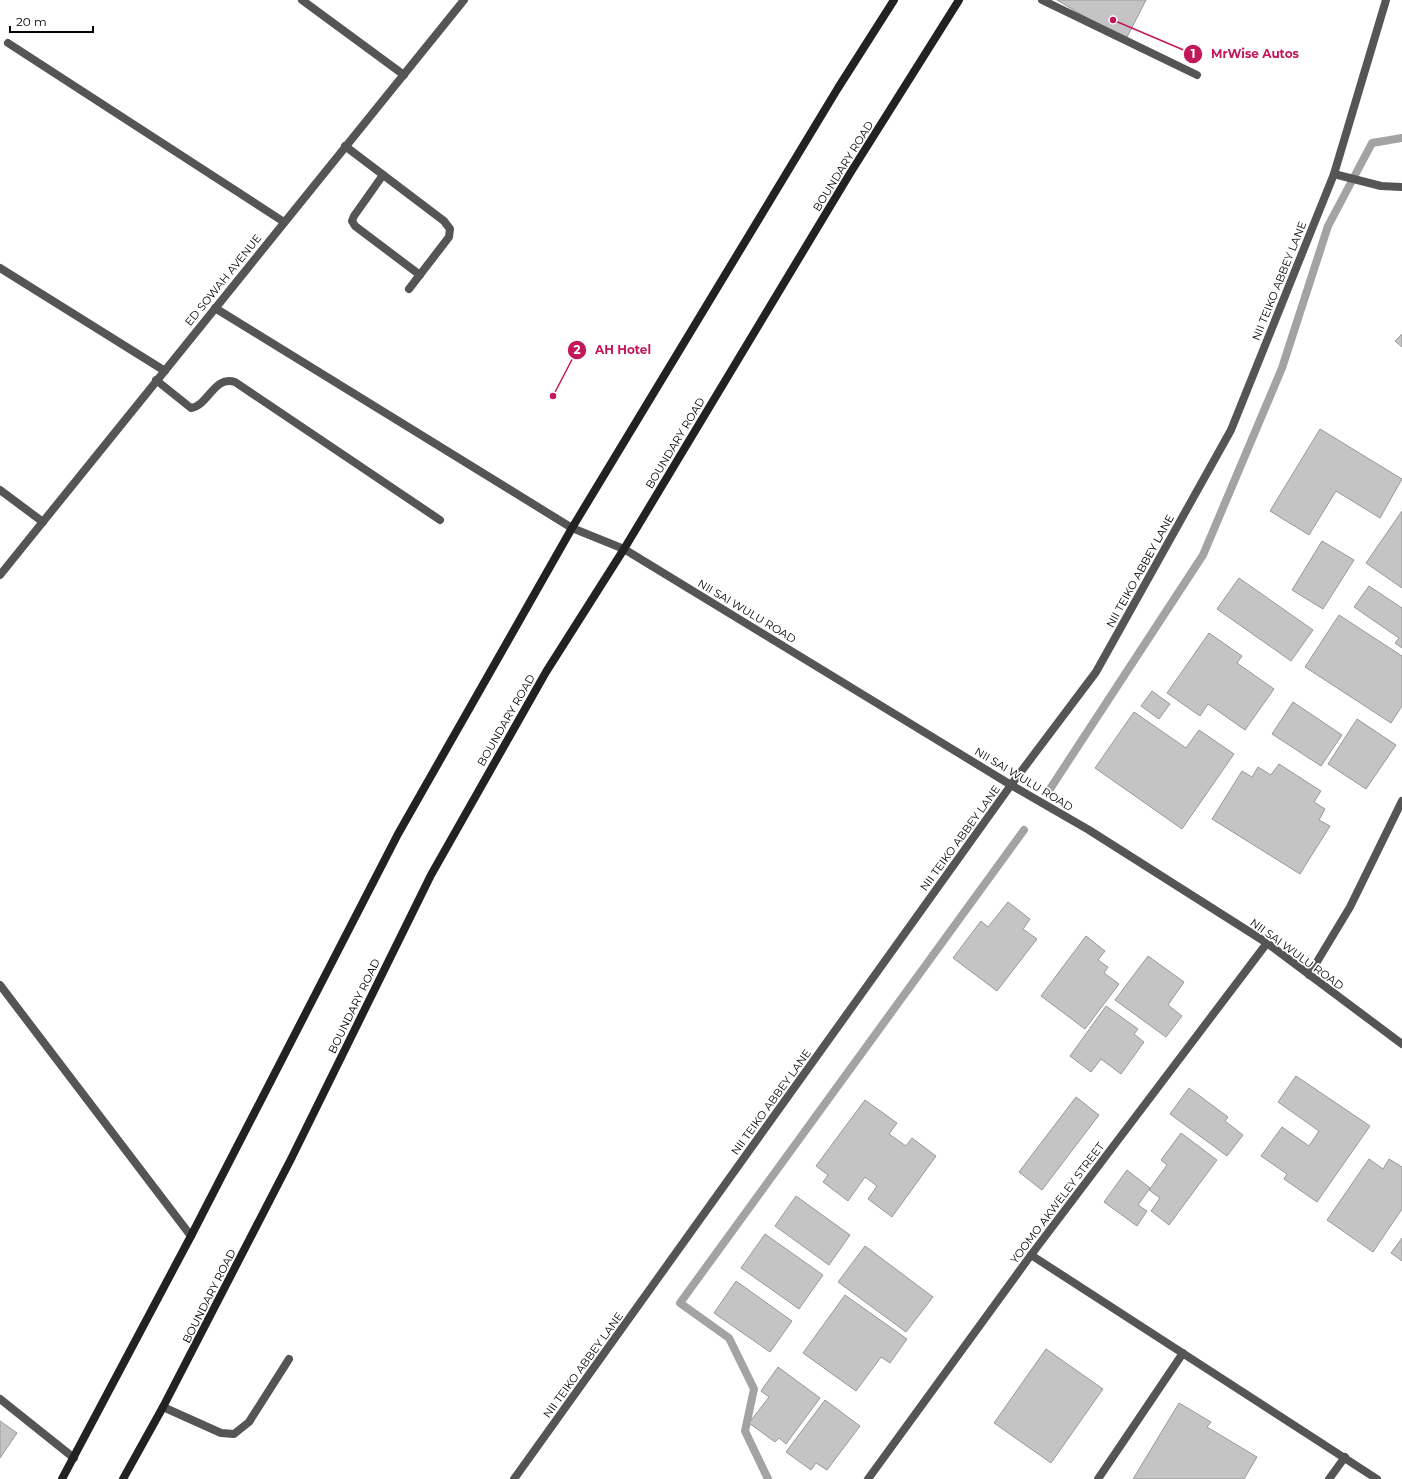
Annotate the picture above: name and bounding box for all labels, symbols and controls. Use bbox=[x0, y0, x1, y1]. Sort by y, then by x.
scale bar bbox=[10, 8, 93, 34]
text: 20 m bbox=[16, 14, 47, 29]
callout: MrWise Autos bbox=[1183, 42, 1307, 66]
text: 1 bbox=[1191, 46, 1195, 61]
text: MrWise Autos bbox=[1211, 46, 1300, 61]
street label: BOUNDARY ROAD bbox=[810, 118, 876, 214]
street label: NII TEIKO ABBEY LANE bbox=[1249, 219, 1309, 343]
street label: ED SOWAH AVENUE bbox=[182, 231, 264, 329]
callout: AH Hotel bbox=[567, 338, 659, 362]
text: 2 bbox=[573, 342, 581, 357]
text: AH Hotel bbox=[594, 342, 651, 357]
street label: BOUNDARY ROAD bbox=[642, 395, 708, 491]
street label: NII TEIKO ABBEY LANE bbox=[1103, 512, 1177, 630]
street label: NII SAI WULU ROAD bbox=[695, 576, 799, 646]
street label: BOUNDARY ROAD bbox=[474, 672, 538, 768]
street label: NII SAI WULU ROAD bbox=[972, 744, 1076, 814]
street label: NII TEIKO ABBEY LANE bbox=[917, 782, 1003, 894]
street label: NII SAI WULU ROAD bbox=[1247, 915, 1347, 993]
street label: BOUNDARY ROAD bbox=[325, 956, 383, 1056]
street label: NII TEIKO ABBEY LANE bbox=[728, 1046, 814, 1158]
street label: YOOMO AKWELEY STREET bbox=[1007, 1139, 1108, 1266]
street label: BOUNDARY ROAD bbox=[179, 1247, 239, 1345]
street label: NII TEIKO ABBEY LANE bbox=[540, 1309, 626, 1421]

